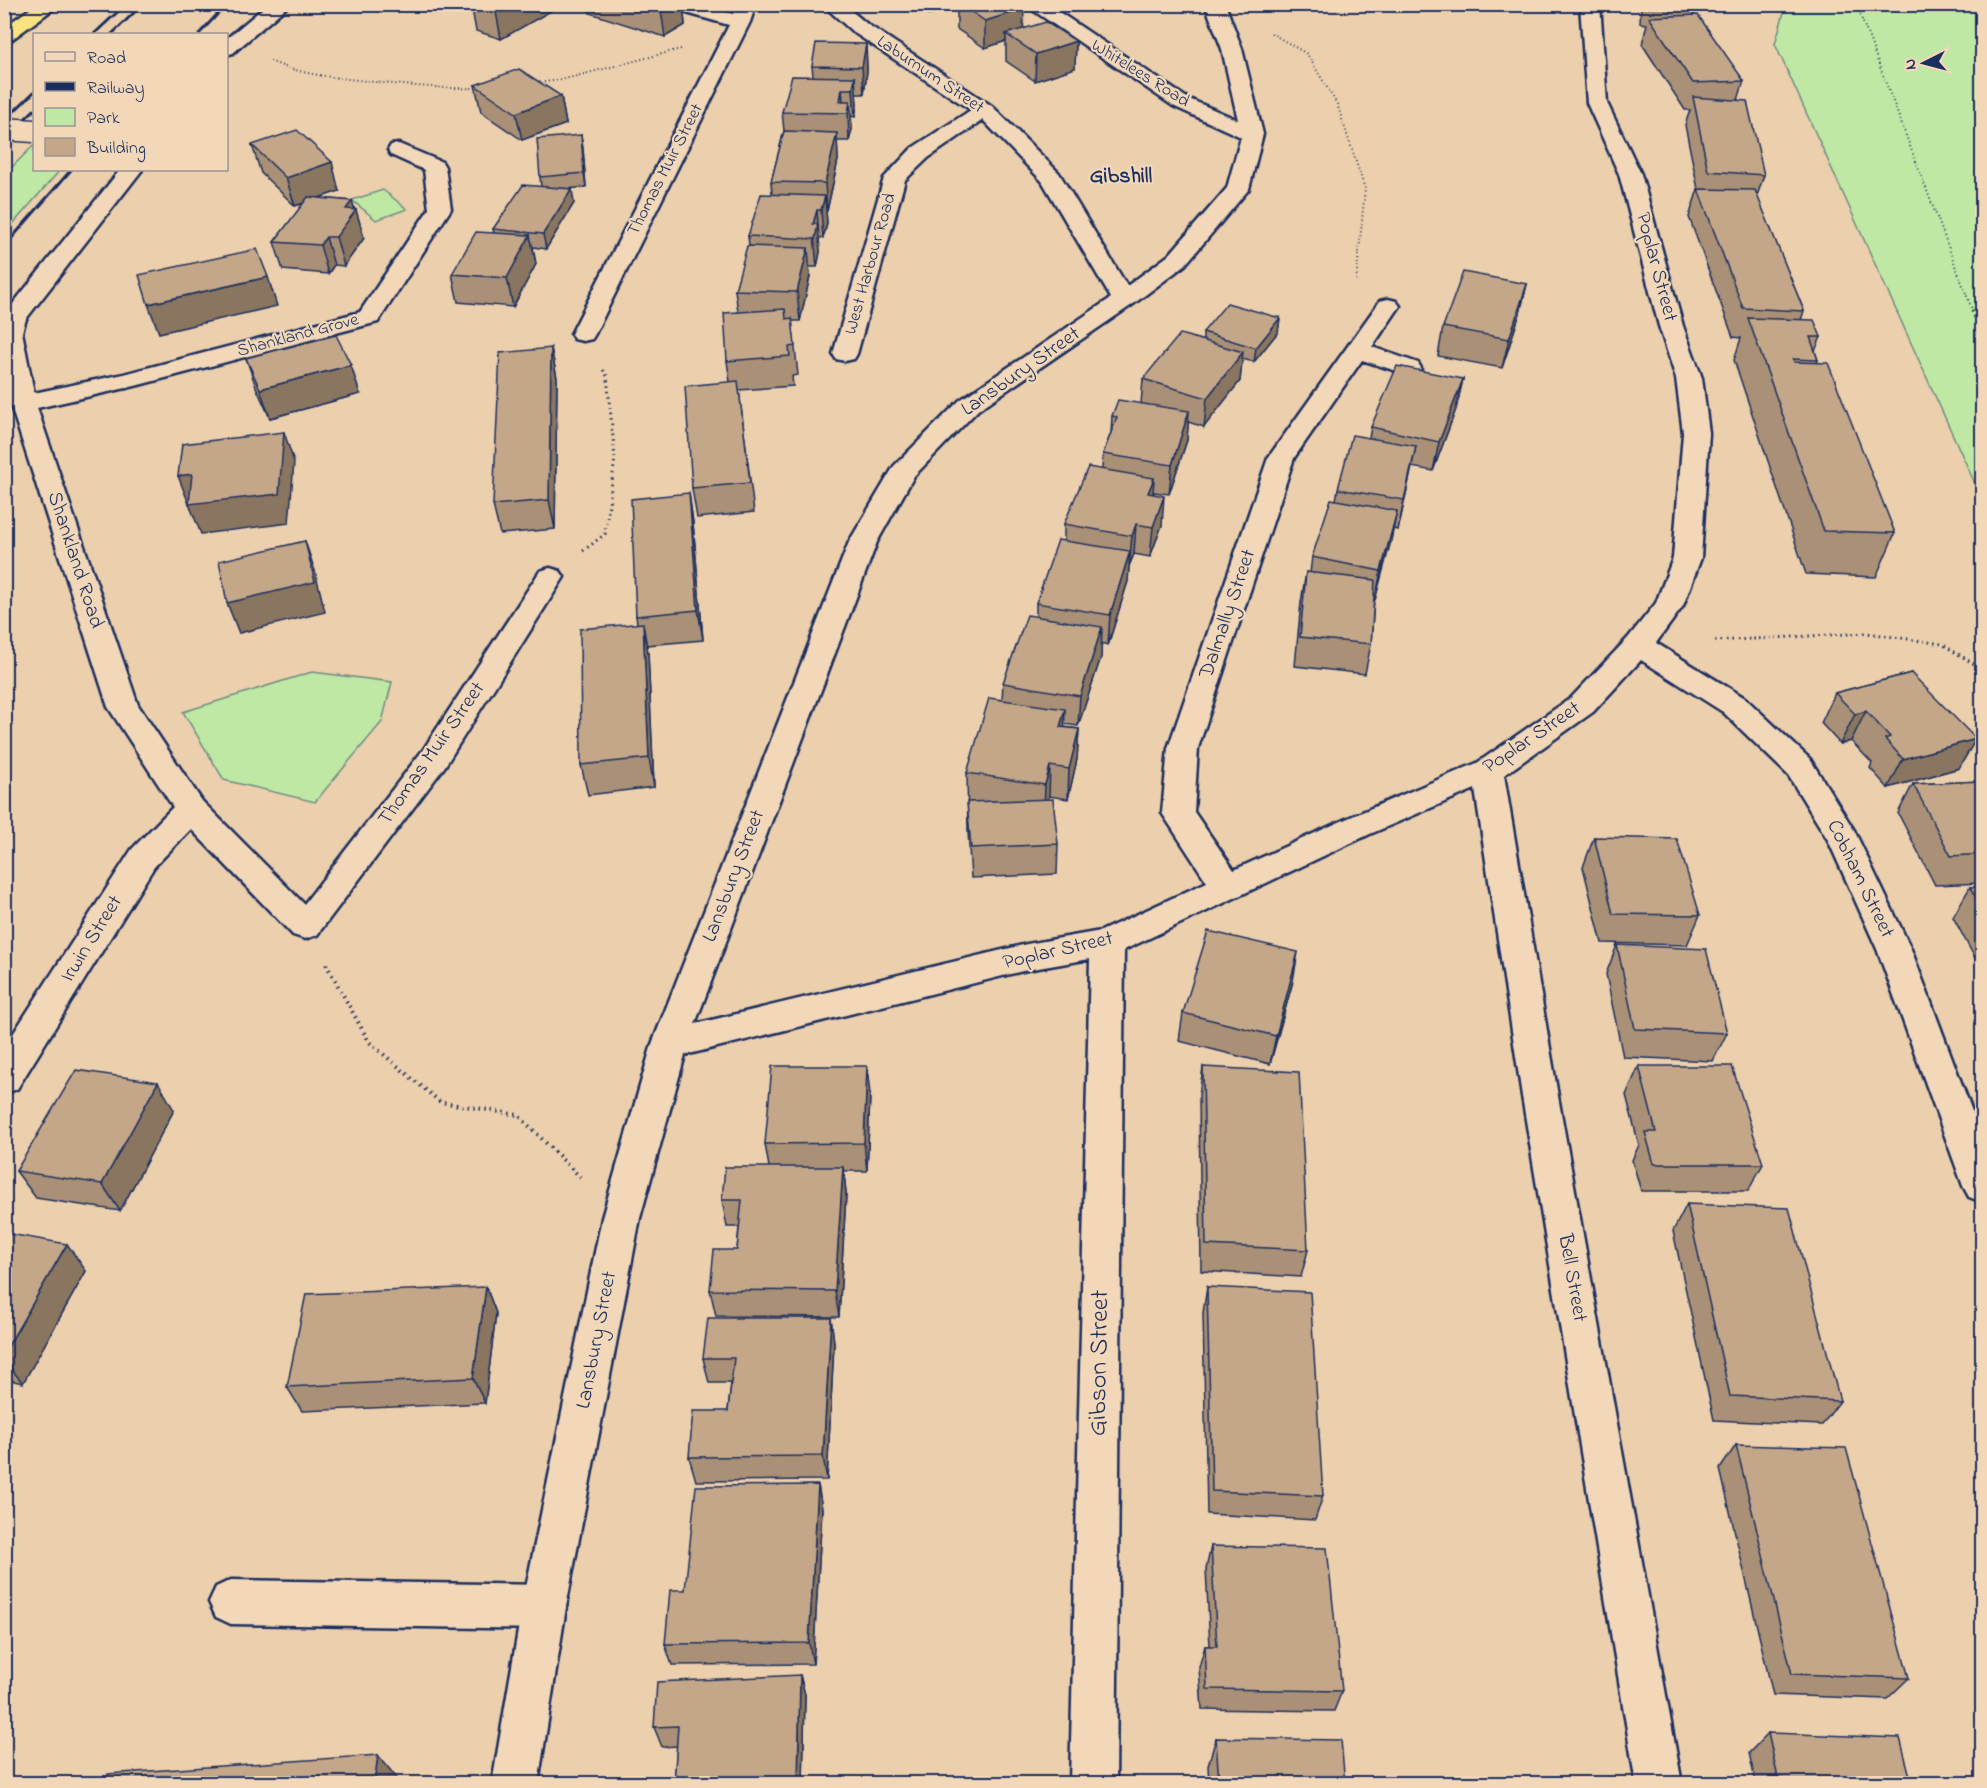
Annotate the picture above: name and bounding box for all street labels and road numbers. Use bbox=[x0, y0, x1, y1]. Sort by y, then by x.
street label: Laburnum Street bbox=[871, 29, 989, 121]
street label: Whitelees Road bbox=[1086, 33, 1194, 115]
street label: Thomas Muir Street bbox=[621, 99, 711, 241]
street label: West Harbour Road bbox=[838, 190, 904, 338]
street label: Poplar Street bbox=[1627, 209, 1685, 325]
street label: Shankland Grove bbox=[234, 307, 362, 365]
street label: Lansbury Street bbox=[955, 320, 1088, 426]
street label: Shankland Road bbox=[39, 488, 111, 632]
street label: Dalmally Street bbox=[1192, 545, 1266, 684]
street label: Thomas Muir Street bbox=[371, 676, 493, 832]
street label: Poplar Street bbox=[1477, 694, 1587, 782]
street label: Lansbury Street bbox=[695, 805, 775, 947]
street label: Cobham Street bbox=[1818, 815, 1902, 943]
street label: Irwin Street bbox=[53, 890, 131, 988]
street label: Poplar Street bbox=[1000, 924, 1116, 978]
street label: Bell Street bbox=[1549, 1231, 1594, 1324]
street label: Lansbury Street bbox=[569, 1269, 627, 1412]
street label: Gibson Street bbox=[1080, 1289, 1120, 1436]

